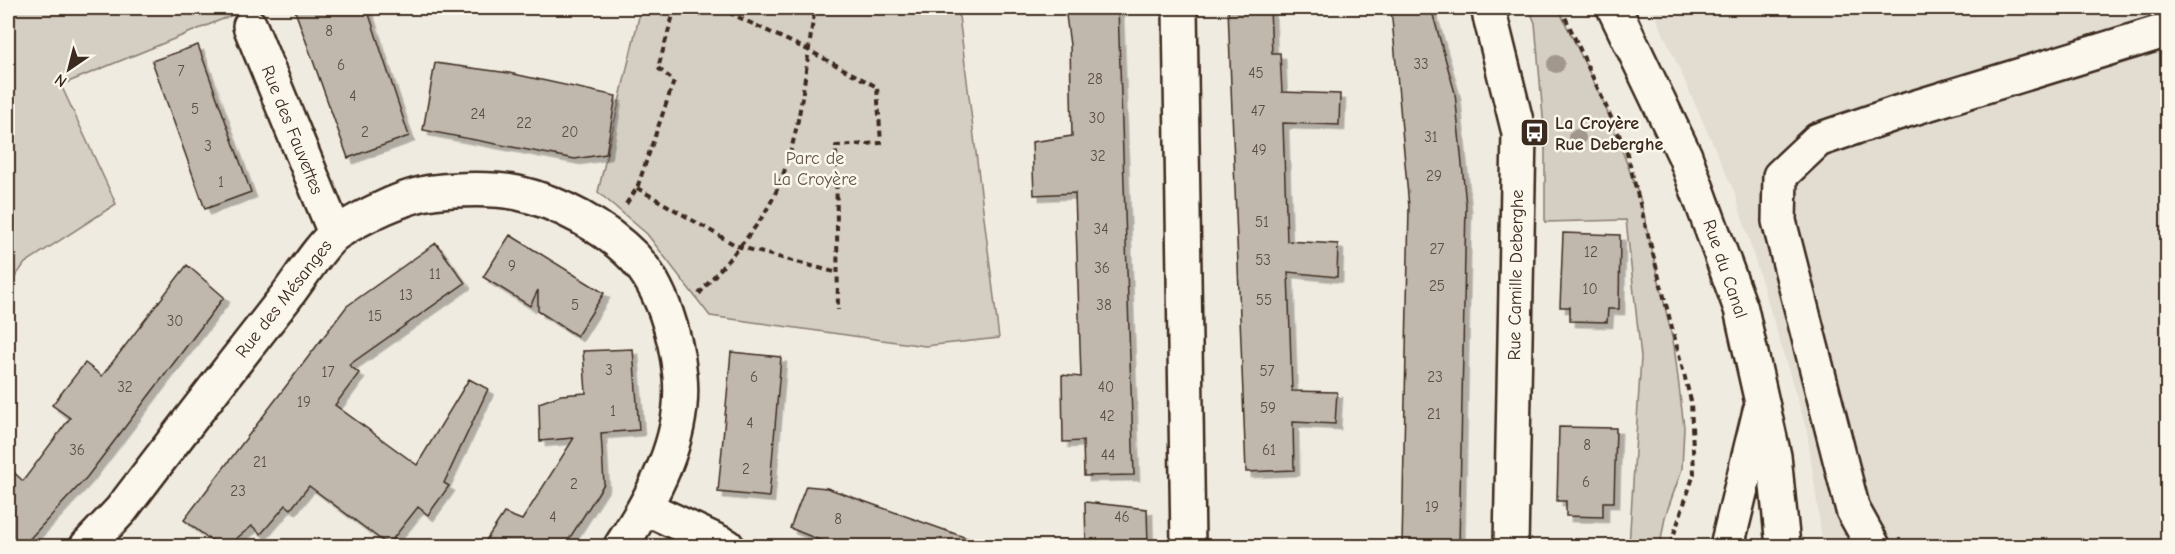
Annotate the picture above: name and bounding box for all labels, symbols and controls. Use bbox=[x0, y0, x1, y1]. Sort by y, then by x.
house number: 8 bbox=[325, 22, 333, 40]
north arrow bbox=[39, 39, 99, 99]
house number: 33 bbox=[1413, 55, 1429, 73]
house number: 6 bbox=[337, 56, 345, 74]
house number: 7 bbox=[177, 62, 185, 80]
street label: Rue des Fauvettes bbox=[257, 62, 327, 198]
house number: 45 bbox=[1248, 64, 1264, 82]
text: N bbox=[52, 70, 70, 91]
house number: 28 bbox=[1087, 70, 1103, 88]
house number: 4 bbox=[349, 87, 357, 105]
house number: 5 bbox=[191, 100, 199, 118]
house number: 47 bbox=[1251, 102, 1265, 120]
house number: 24 bbox=[470, 105, 486, 123]
house number: 30 bbox=[1089, 109, 1105, 127]
place label: La Croyère Rue Deberghe bbox=[1555, 113, 1663, 155]
house number: 22 bbox=[516, 114, 532, 132]
bus stop icon: La Croyère Rue Deberghe bbox=[1518, 117, 1550, 149]
house number: 2 bbox=[361, 123, 369, 141]
house number: 20 bbox=[562, 123, 578, 141]
house number: 31 bbox=[1424, 128, 1438, 146]
house number: 3 bbox=[204, 137, 212, 155]
house number: 49 bbox=[1251, 141, 1267, 159]
house number: 32 bbox=[1090, 147, 1106, 165]
park label: Parc de La Croyère bbox=[773, 148, 857, 190]
house number: 29 bbox=[1426, 167, 1442, 185]
house number: 1 bbox=[218, 173, 224, 191]
street label: Rue Camille Deberghe bbox=[1504, 189, 1528, 361]
house number: 51 bbox=[1255, 213, 1269, 231]
street label: Rue du Canal bbox=[1698, 217, 1752, 321]
house number: 34 bbox=[1094, 220, 1108, 238]
street label: Rue des Mésanges bbox=[231, 236, 337, 362]
house number: 27 bbox=[1430, 240, 1444, 258]
house number: 12 bbox=[1584, 243, 1598, 261]
house number: 53 bbox=[1255, 251, 1271, 269]
house number: 9 bbox=[508, 257, 516, 275]
house number: 36 bbox=[1094, 259, 1110, 277]
house number: 11 bbox=[429, 265, 441, 283]
house number: 25 bbox=[1429, 277, 1445, 295]
house number: 10 bbox=[1582, 280, 1598, 298]
house number: 13 bbox=[399, 286, 413, 304]
house number: 55 bbox=[1256, 291, 1272, 309]
house number: 5 bbox=[571, 296, 579, 314]
house number: 38 bbox=[1096, 296, 1112, 314]
house number: 15 bbox=[368, 307, 382, 325]
house number: 30 bbox=[167, 312, 183, 330]
house number: 3 bbox=[605, 361, 613, 379]
house number: 57 bbox=[1259, 362, 1275, 380]
house number: 17 bbox=[321, 363, 335, 381]
house number: 6 bbox=[750, 368, 758, 386]
house number: 23 bbox=[1427, 368, 1443, 386]
house number: 32 bbox=[117, 378, 133, 396]
house number: 40 bbox=[1098, 378, 1114, 396]
house number: 19 bbox=[297, 393, 311, 411]
house number: 59 bbox=[1260, 399, 1276, 417]
house number: 1 bbox=[610, 402, 616, 420]
house number: 21 bbox=[1427, 405, 1441, 423]
house number: 42 bbox=[1099, 407, 1115, 425]
house number: 4 bbox=[746, 414, 754, 432]
house number: 8 bbox=[1583, 436, 1591, 454]
house number: 36 bbox=[69, 441, 85, 459]
house number: 61 bbox=[1262, 441, 1276, 459]
house number: 44 bbox=[1101, 446, 1115, 464]
house number: 21 bbox=[253, 453, 267, 471]
house number: 2 bbox=[742, 460, 750, 478]
house number: 6 bbox=[1582, 473, 1590, 491]
house number: 2 bbox=[570, 475, 578, 493]
house number: 23 bbox=[230, 482, 246, 500]
house number: 19 bbox=[1425, 498, 1439, 516]
house number: 4 bbox=[549, 508, 557, 526]
house number: 46 bbox=[1114, 508, 1130, 526]
house number: 8 bbox=[834, 510, 842, 528]

